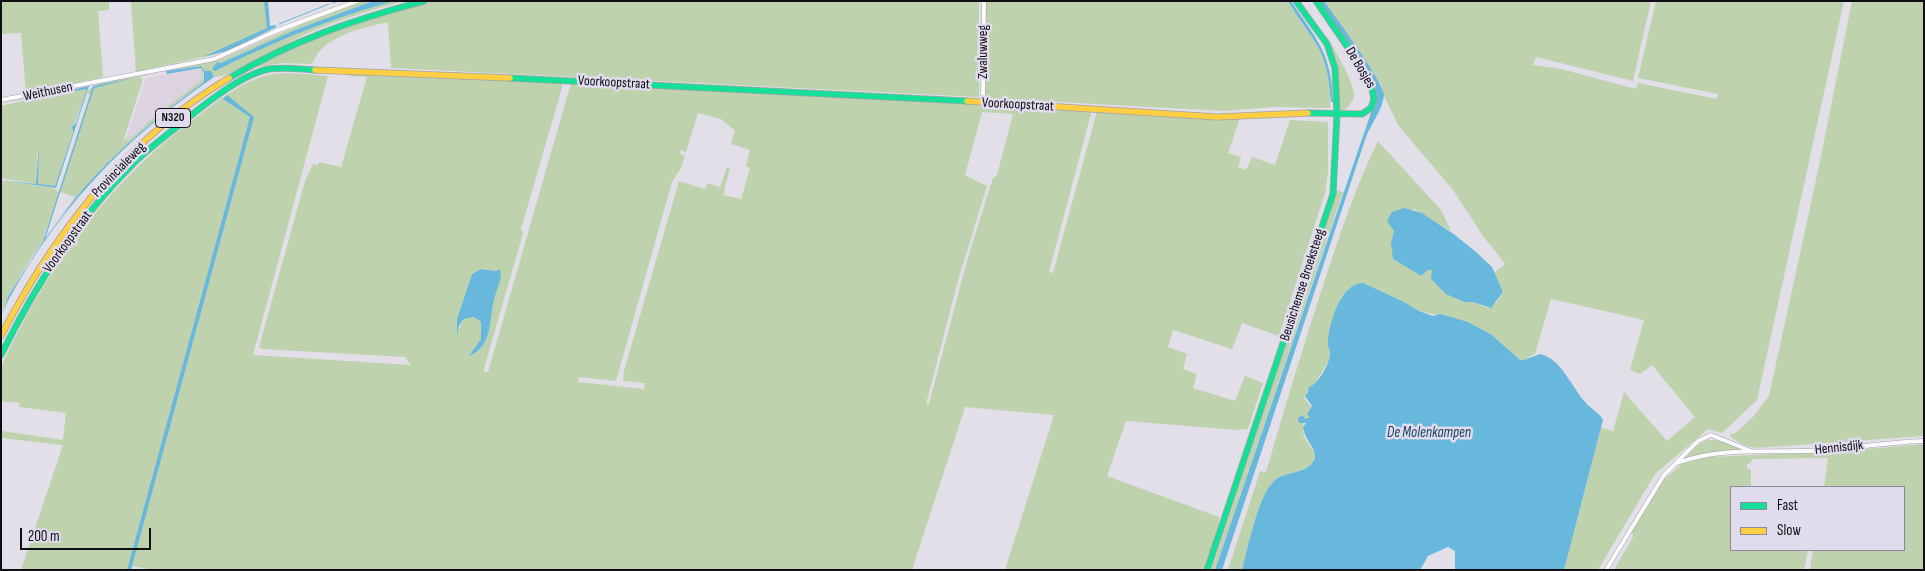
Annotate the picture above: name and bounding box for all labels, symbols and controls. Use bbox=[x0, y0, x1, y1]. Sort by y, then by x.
street label: Zwaluwweg bbox=[975, 25, 991, 79]
street label: De Bosjes bbox=[1341, 44, 1379, 92]
street label: Voorkoopstraat bbox=[578, 73, 650, 93]
street label: Weithusen bbox=[22, 79, 74, 105]
street label: Voorkoopstraat bbox=[982, 95, 1054, 115]
road number: N320 bbox=[156, 109, 190, 128]
street label: Provincialeweg bbox=[89, 139, 149, 201]
street label: Voorkoopstraat bbox=[40, 208, 96, 276]
street label: Beusichemse Broeksteeg bbox=[1277, 227, 1329, 343]
water label: De Molenkampen bbox=[1387, 424, 1471, 442]
street label: Hennisdijk bbox=[1814, 437, 1864, 459]
legend bbox=[1730, 486, 1905, 551]
text: Fast bbox=[1777, 496, 1798, 515]
scale bar bbox=[22, 518, 154, 550]
text: Slow bbox=[1777, 521, 1801, 540]
text: 200 m bbox=[28, 527, 60, 546]

